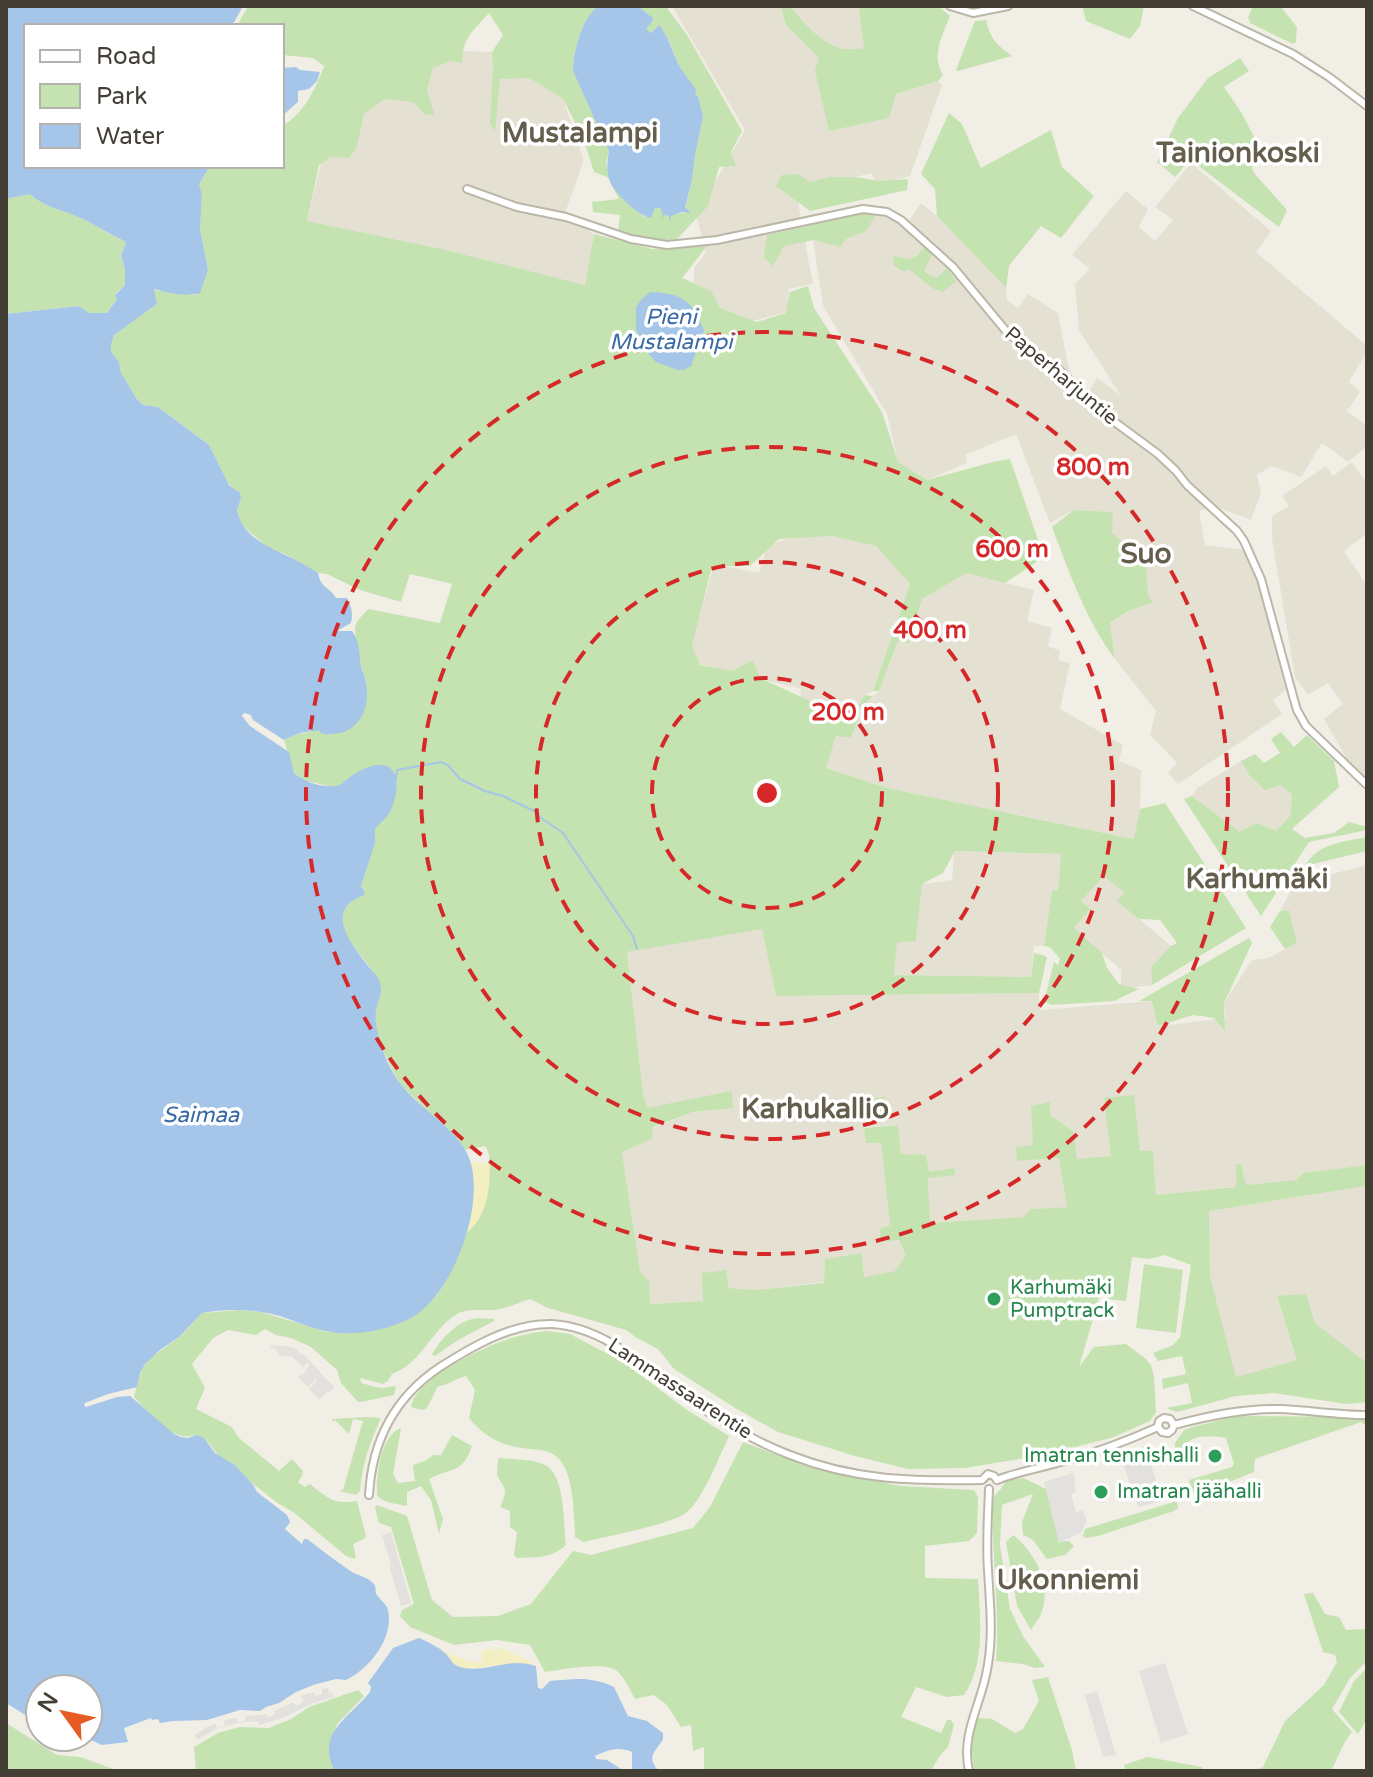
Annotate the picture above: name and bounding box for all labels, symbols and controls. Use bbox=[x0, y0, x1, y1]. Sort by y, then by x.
legend bbox=[24, 24, 284, 168]
text: Road bbox=[96, 42, 156, 71]
text: Park bbox=[96, 82, 147, 111]
district label: Mustalampi bbox=[502, 116, 658, 150]
text: Water bbox=[96, 122, 165, 151]
district label: Tainionkoski bbox=[1155, 136, 1320, 170]
water label: Pieni Mustalampi bbox=[609, 304, 735, 355]
street label: Paperharjuntie bbox=[1000, 322, 1122, 430]
text: 800 m bbox=[1056, 453, 1130, 482]
text: 600 m bbox=[975, 535, 1049, 564]
district label: Suo bbox=[1120, 537, 1172, 571]
text: 400 m bbox=[893, 616, 967, 645]
text: 200 m bbox=[811, 698, 885, 727]
centre of rings bbox=[753, 779, 781, 807]
district label: Karhumäki bbox=[1186, 862, 1328, 896]
district label: Karhukallio bbox=[741, 1092, 889, 1126]
water label: Saimaa bbox=[163, 1102, 240, 1128]
place label: Karhumäki Pumptrack bbox=[1010, 1276, 1115, 1323]
marker: Karhumäki Pumptrack bbox=[985, 1290, 1003, 1308]
street label: Lammassaarentie bbox=[603, 1333, 757, 1445]
place label: Imatran tennishalli bbox=[1024, 1444, 1199, 1468]
marker: Imatran tennishalli bbox=[1206, 1447, 1224, 1465]
place label: Imatran jäähalli bbox=[1117, 1480, 1262, 1504]
marker: Imatran jäähalli bbox=[1092, 1483, 1110, 1501]
district label: Ukonniemi bbox=[997, 1563, 1139, 1597]
north arrow bbox=[24, 1673, 104, 1753]
text: N bbox=[32, 1688, 64, 1717]

